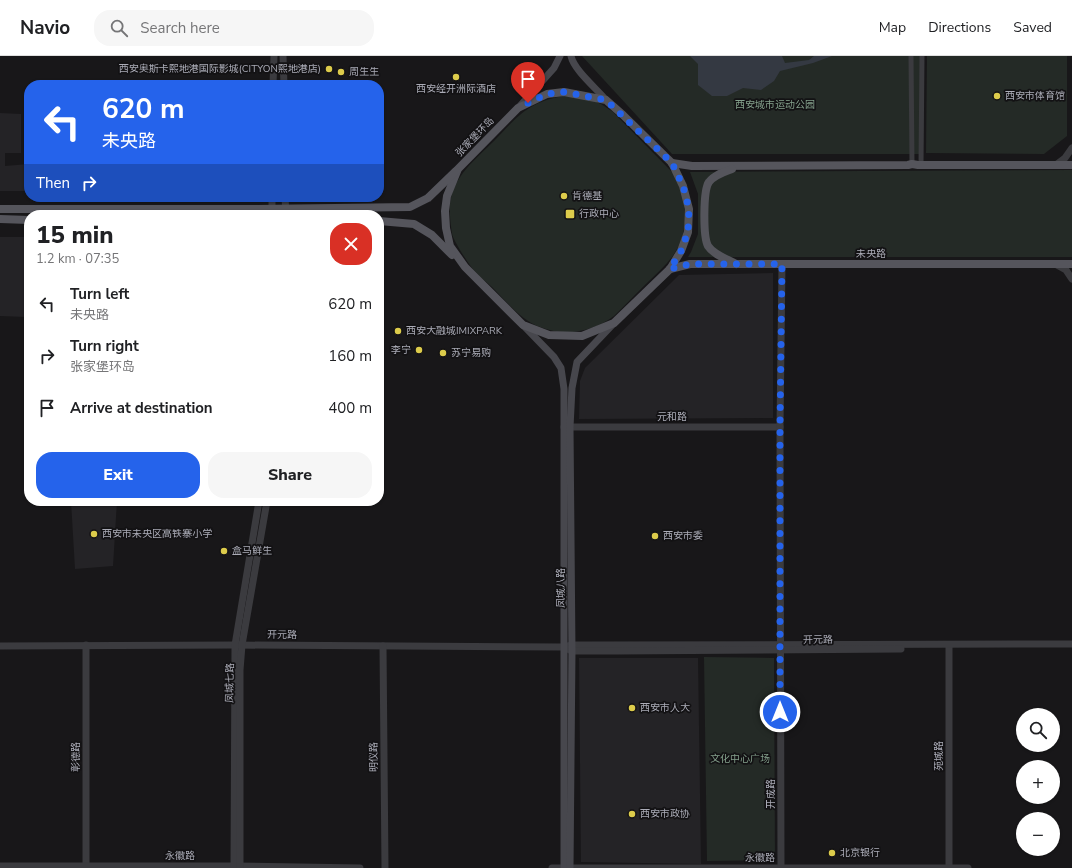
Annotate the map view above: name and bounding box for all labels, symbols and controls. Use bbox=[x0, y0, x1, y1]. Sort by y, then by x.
search box bbox=[94, 10, 374, 46]
text: Navio bbox=[20, 15, 70, 41]
icon: search bbox=[108, 17, 130, 39]
text: Search here bbox=[140, 18, 220, 38]
text: Map bbox=[879, 18, 906, 37]
text: Directions bbox=[928, 18, 991, 37]
text: Saved bbox=[1013, 18, 1052, 37]
place label: 西安奥斯卡熙地港国际影城(CITYON熙地港店) bbox=[119, 62, 321, 76]
pin bbox=[511, 62, 545, 103]
marker: 西安奥斯卡熙地港国际影城(CITYON熙地港店) bbox=[324, 64, 334, 74]
place label: 周生生 bbox=[349, 65, 379, 79]
marker: 周生生 bbox=[336, 67, 346, 77]
icon: arrive bbox=[517, 68, 539, 90]
marker: 西安经开洲际酒店 bbox=[451, 72, 461, 82]
place label: 西安经开洲际酒店 bbox=[416, 82, 496, 96]
place label: 西安市体育馆 bbox=[1005, 89, 1065, 103]
text: 620 m bbox=[102, 90, 185, 128]
marker: 西安市体育馆 bbox=[992, 91, 1002, 101]
icon: left bbox=[36, 96, 88, 148]
park label: 西安城市运动公园 bbox=[735, 98, 815, 112]
street label: 张家堡环岛 bbox=[453, 114, 497, 160]
text: 未央路 bbox=[102, 129, 156, 153]
icon: right bbox=[78, 172, 100, 194]
text: Then bbox=[36, 173, 70, 193]
place label: 肯德基 bbox=[572, 189, 602, 203]
marker: 肯德基 bbox=[559, 191, 569, 201]
place label: 行政中心 bbox=[579, 207, 619, 221]
marker: 行政中心 bbox=[564, 208, 576, 220]
text: 15 min bbox=[36, 219, 114, 251]
button: close bbox=[330, 223, 372, 265]
street label: 未央路 bbox=[856, 247, 886, 261]
text: 1.2 km · 07:35 bbox=[36, 250, 119, 268]
text: Turn left bbox=[70, 284, 129, 304]
icon: left bbox=[36, 293, 58, 315]
text: 620 m bbox=[328, 294, 372, 314]
text: 未央路 bbox=[70, 306, 109, 324]
place label: 西安大融城IMIXPARK bbox=[406, 324, 503, 338]
marker: 西安大融城IMIXPARK bbox=[393, 326, 403, 336]
text: Turn right bbox=[70, 336, 139, 356]
place label: 李宁 bbox=[391, 343, 411, 357]
icon: right bbox=[36, 345, 58, 367]
marker: 李宁 bbox=[414, 345, 424, 355]
text: 160 m bbox=[328, 346, 372, 366]
place label: 苏宁易购 bbox=[451, 346, 491, 360]
marker: 苏宁易购 bbox=[438, 348, 448, 358]
text: 张家堡环岛 bbox=[70, 358, 135, 376]
icon: arrive bbox=[36, 397, 58, 419]
text: Arrive at destination bbox=[70, 398, 213, 418]
text: 400 m bbox=[328, 398, 372, 418]
street label: 元和路 bbox=[657, 410, 687, 424]
button: Exit bbox=[36, 452, 200, 498]
button: Share bbox=[208, 452, 372, 498]
place label: 西安市未央区高铁寨小学 bbox=[102, 527, 212, 541]
marker: 西安市未央区高铁寨小学 bbox=[89, 529, 99, 539]
place label: 西安市委 bbox=[663, 529, 703, 543]
marker: 西安市委 bbox=[650, 531, 660, 541]
place label: 盒马鲜生 bbox=[232, 544, 272, 558]
marker: 盒马鲜生 bbox=[219, 546, 229, 556]
street label: 凤城八路 bbox=[554, 568, 568, 608]
street label: 开元路 bbox=[267, 628, 297, 642]
street label: 开元路 bbox=[803, 633, 833, 647]
street label: 凤城七路 bbox=[223, 663, 237, 703]
position arrow bbox=[759, 691, 801, 733]
place label: 西安市人大 bbox=[640, 701, 690, 715]
marker: 西安市人大 bbox=[627, 703, 637, 713]
map controls bbox=[1016, 708, 1060, 856]
button: search bbox=[1016, 708, 1060, 752]
street label: 苑城路 bbox=[932, 741, 946, 771]
street label: 彰德路 bbox=[69, 742, 83, 772]
street label: 明仪路 bbox=[367, 742, 381, 772]
park label: 文化中心广场 bbox=[710, 752, 770, 766]
button: + bbox=[1016, 760, 1060, 804]
street label: 开成路 bbox=[764, 779, 778, 809]
place label: 西安市政协 bbox=[640, 807, 690, 821]
marker: 西安市政协 bbox=[627, 809, 637, 819]
button: − bbox=[1016, 812, 1060, 856]
place label: 北京银行 bbox=[840, 846, 880, 860]
marker: 北京银行 bbox=[827, 848, 837, 858]
street label: 永徽路 bbox=[165, 849, 195, 863]
street label: 永徽路 bbox=[745, 851, 775, 865]

